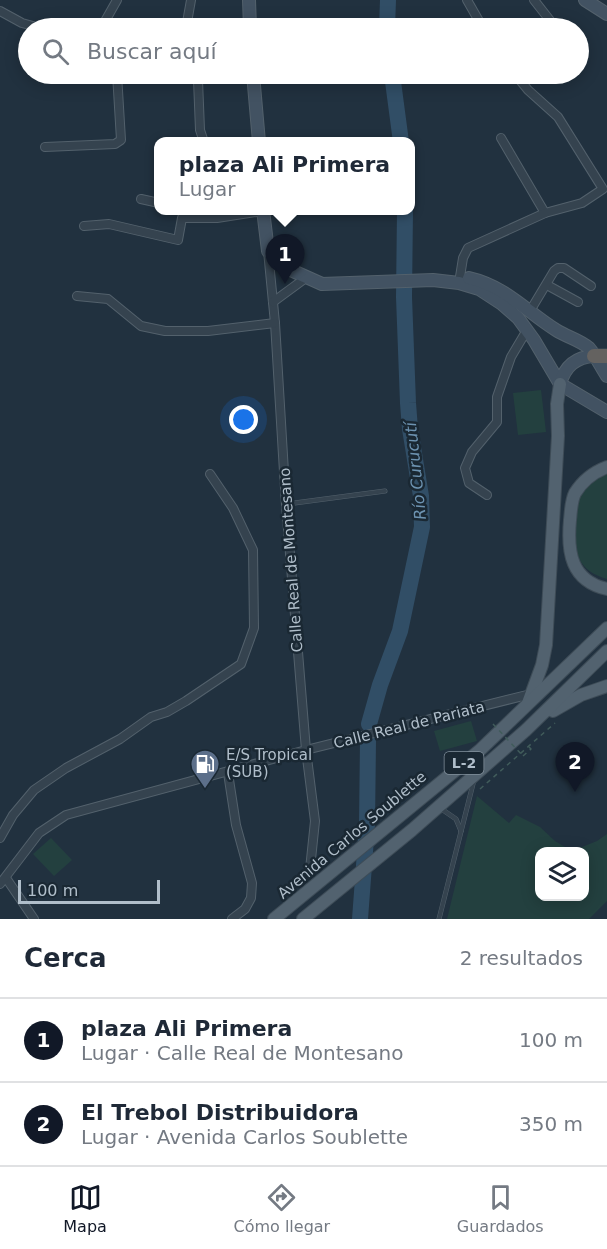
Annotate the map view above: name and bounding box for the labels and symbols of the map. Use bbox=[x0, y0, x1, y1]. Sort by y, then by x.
pin: 1 bbox=[266, 234, 304, 284]
your location bbox=[229, 405, 258, 434]
water label: Río Curucutí bbox=[401, 419, 430, 521]
street label: Calle Real de Montesano bbox=[276, 467, 306, 653]
street label: Calle Real de Pariata bbox=[332, 698, 486, 752]
pin: 2 bbox=[556, 742, 594, 792]
place label: E/S Tropical (SUB) bbox=[226, 746, 312, 781]
fuel station icon: E/S Tropical (SUB) bbox=[189, 748, 221, 790]
road number: L-2 bbox=[444, 752, 484, 774]
street label: Avenida Carlos Soublette bbox=[274, 768, 430, 902]
scale bar bbox=[18, 877, 160, 904]

